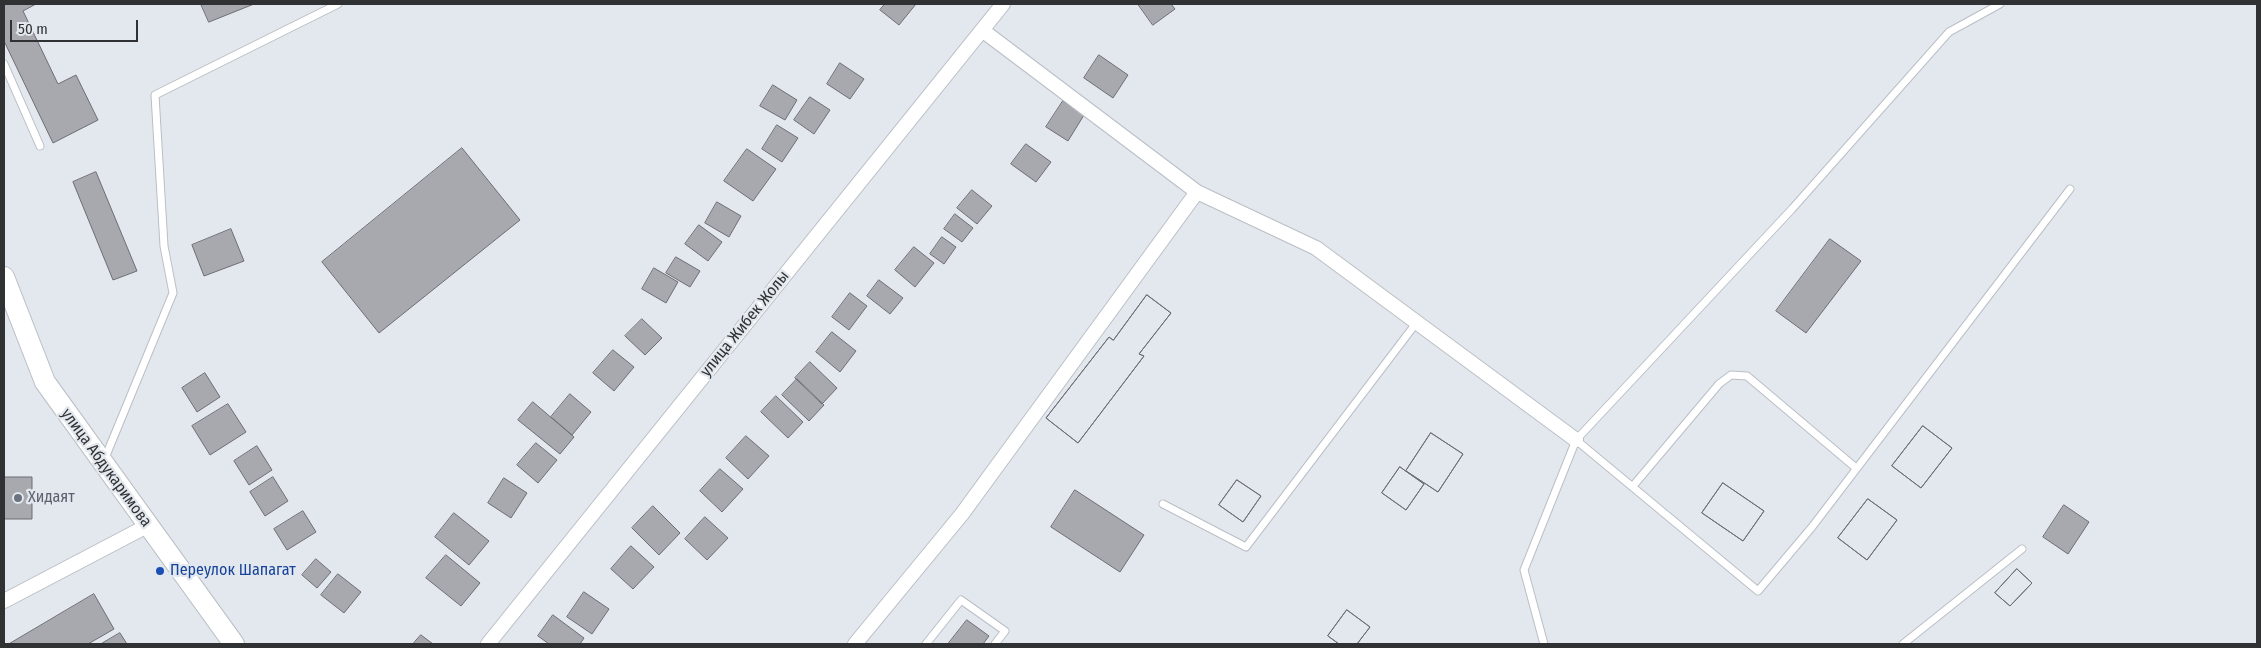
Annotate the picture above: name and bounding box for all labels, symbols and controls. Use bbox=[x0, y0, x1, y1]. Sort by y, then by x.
scale bar bbox=[12, 10, 140, 42]
text: 50 m bbox=[18, 20, 48, 38]
street label: улица Жибек Жолы bbox=[696, 267, 794, 381]
street label: улица Абдукаримова bbox=[57, 405, 155, 531]
place label: Хидаят bbox=[28, 488, 75, 508]
marker: Хидаят bbox=[12, 492, 24, 504]
place label: Переулок Шапагат bbox=[170, 561, 296, 581]
marker: Переулок Шапагат bbox=[154, 565, 166, 577]

